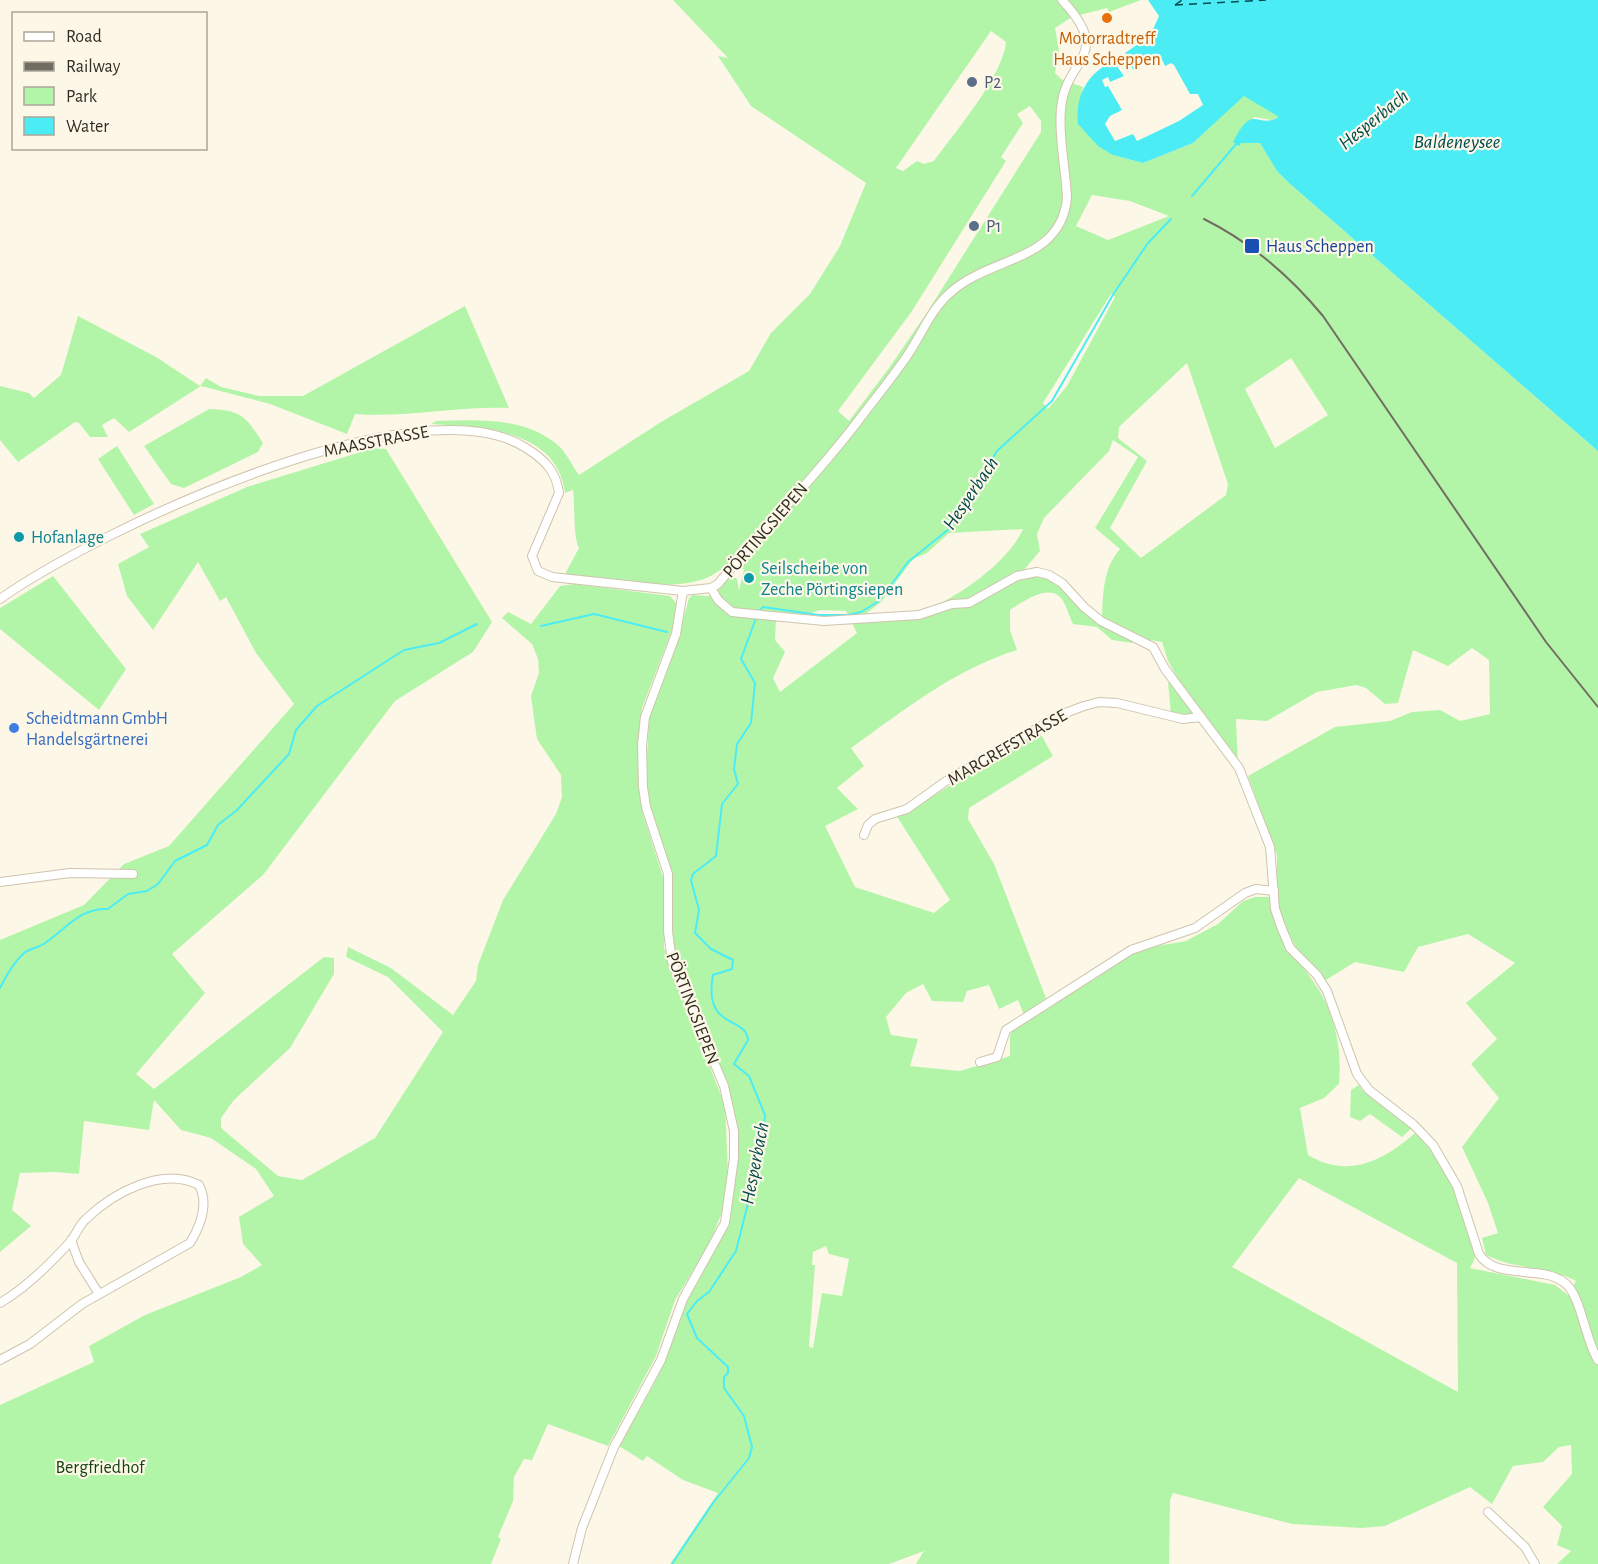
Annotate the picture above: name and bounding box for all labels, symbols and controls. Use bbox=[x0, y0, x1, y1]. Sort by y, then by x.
marker: Motorradtreff Haus Scheppen bbox=[1100, 11, 1114, 25]
legend bbox=[12, 12, 207, 150]
text: Road bbox=[66, 28, 102, 46]
place label: Motorradtreff Haus Scheppen bbox=[1053, 30, 1161, 69]
text: Railway bbox=[66, 58, 121, 76]
place label: P2 bbox=[984, 74, 1002, 92]
marker: P2 bbox=[965, 75, 979, 89]
water label: Hesperbach bbox=[1335, 86, 1412, 154]
text: Park bbox=[66, 88, 98, 106]
text: Water bbox=[66, 118, 109, 136]
water label: Baldeneysee bbox=[1414, 132, 1501, 152]
place label: P1 bbox=[986, 218, 1002, 236]
marker: P1 bbox=[967, 219, 981, 233]
marker: Haus Scheppen bbox=[1243, 237, 1261, 255]
place label: Haus Scheppen bbox=[1266, 238, 1374, 256]
street label: MAASSTRASSE bbox=[322, 423, 431, 461]
water label: Hesperbach bbox=[939, 454, 1002, 534]
street label: PÖRTINGSIEPEN bbox=[718, 479, 812, 581]
place label: Hofanlage bbox=[31, 529, 104, 547]
marker: Hofanlage bbox=[12, 530, 26, 544]
place label: Seilscheibe von Zeche Pörtingsiepen bbox=[761, 560, 903, 599]
marker: Seilscheibe von Zeche Pörtingsiepen bbox=[742, 571, 756, 585]
street label: MARGREFSTRASSE bbox=[945, 706, 1071, 789]
place label: Scheidtmann GmbH Handelsgärtnerei bbox=[26, 710, 168, 749]
marker: Scheidtmann GmbH Handelsgärtnerei bbox=[7, 721, 21, 735]
street label: PÖRTINGSIEPEN bbox=[662, 949, 724, 1067]
water label: Hesperbach bbox=[737, 1120, 773, 1206]
park label: Bergfriedhof bbox=[56, 1459, 146, 1477]

